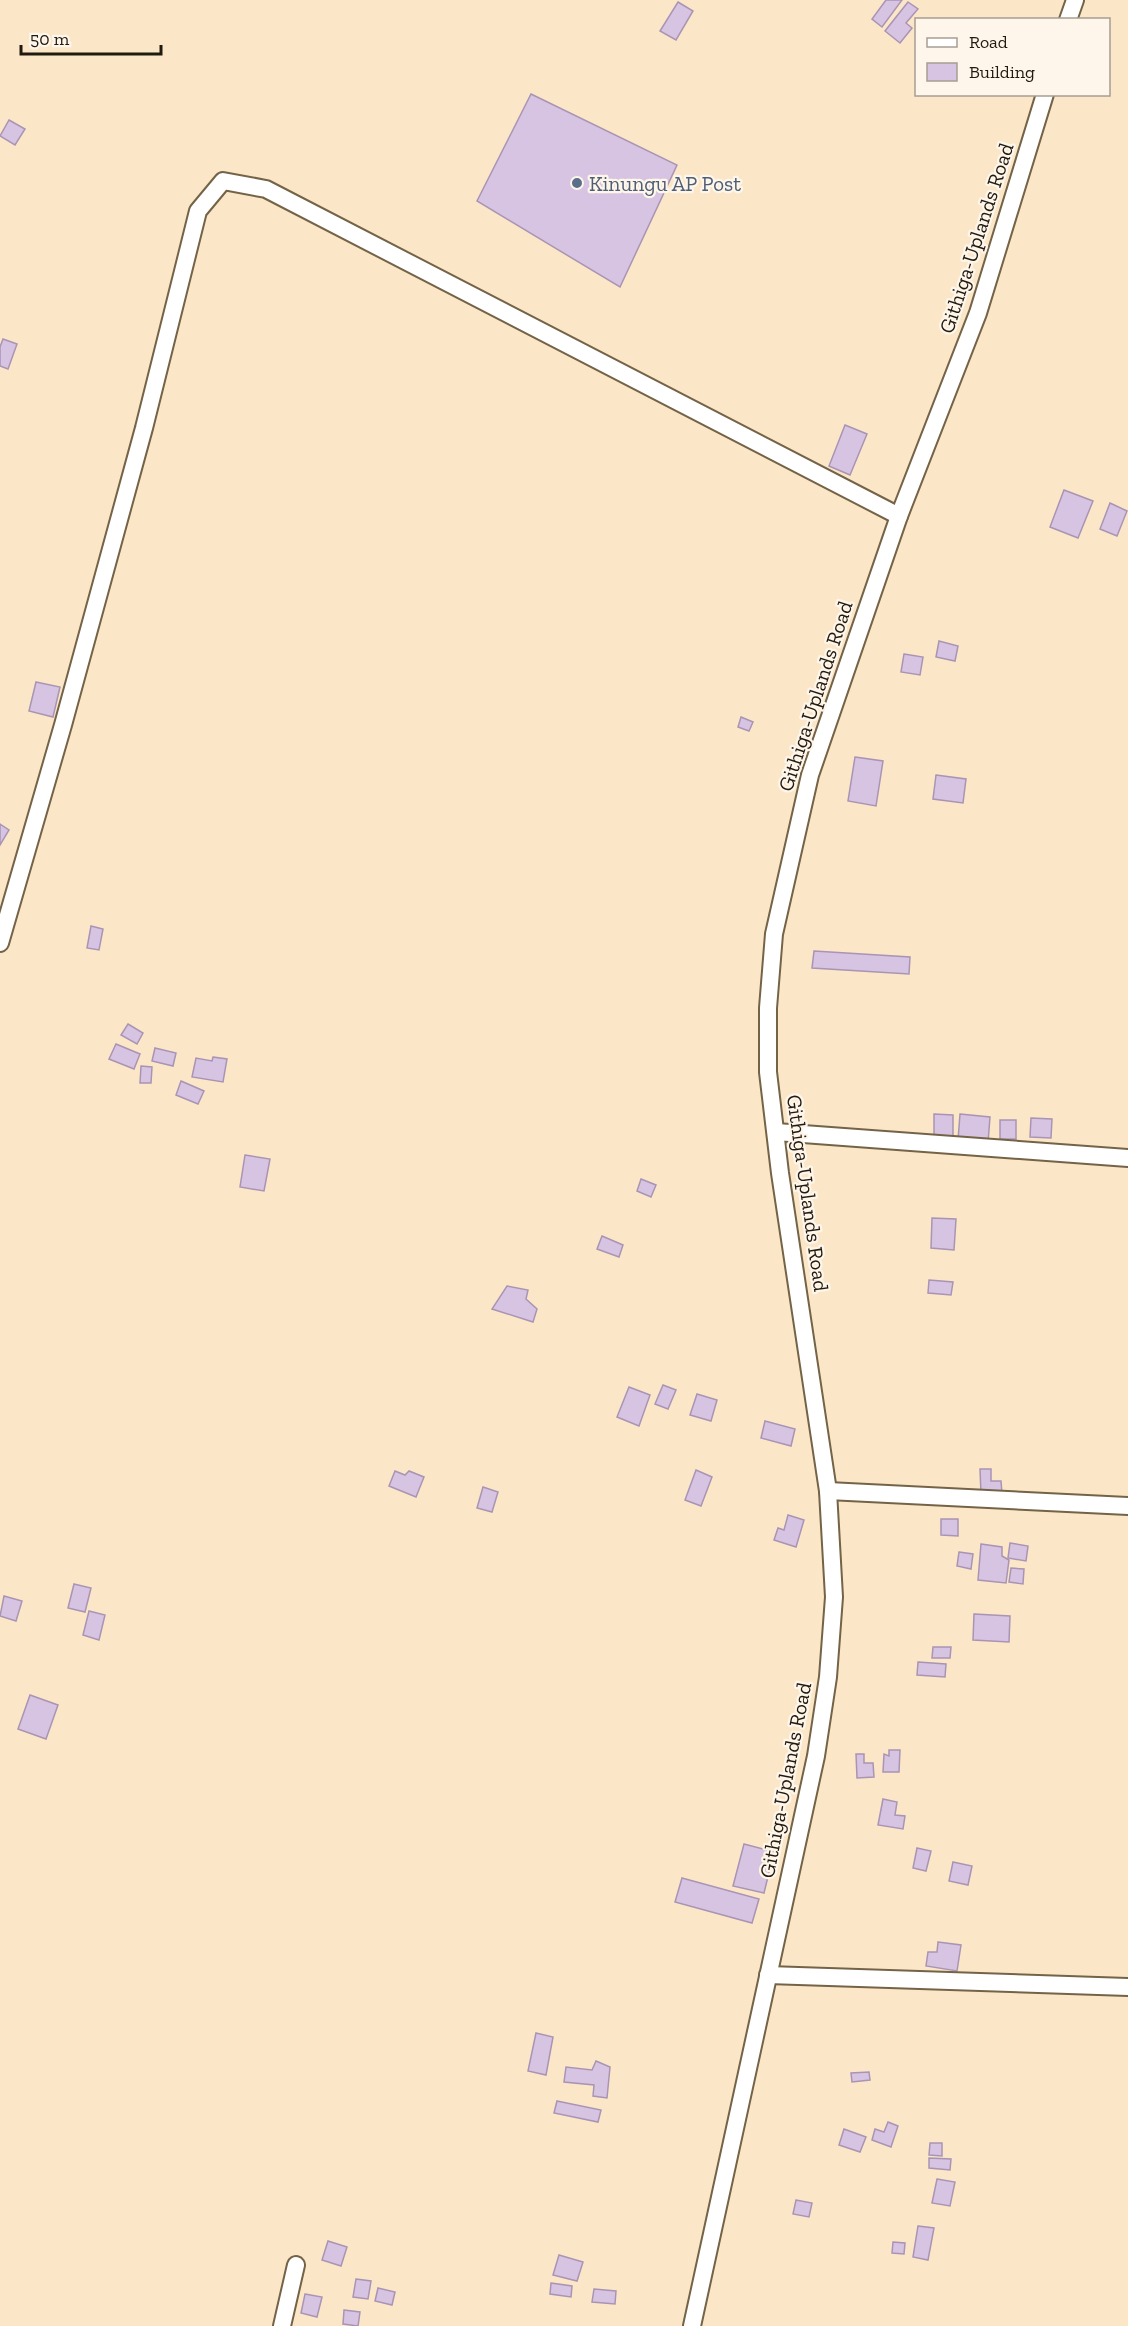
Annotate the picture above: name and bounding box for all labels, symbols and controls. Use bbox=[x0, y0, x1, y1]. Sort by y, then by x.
scale bar bbox=[21, 18, 160, 56]
legend bbox=[915, 18, 1110, 96]
text: 50 m bbox=[30, 28, 70, 50]
text: Road bbox=[969, 31, 1008, 53]
text: Building bbox=[969, 61, 1035, 83]
street label: Githiga-Uplands Road bbox=[933, 139, 1019, 336]
place label: Kinungu AP Post bbox=[589, 171, 741, 196]
marker: Kinungu AP Post bbox=[570, 176, 584, 190]
street label: Githiga-Uplands Road bbox=[772, 597, 858, 794]
street label: Githiga-Uplands Road bbox=[782, 1093, 834, 1294]
street label: Githiga-Uplands Road bbox=[754, 1680, 816, 1880]

